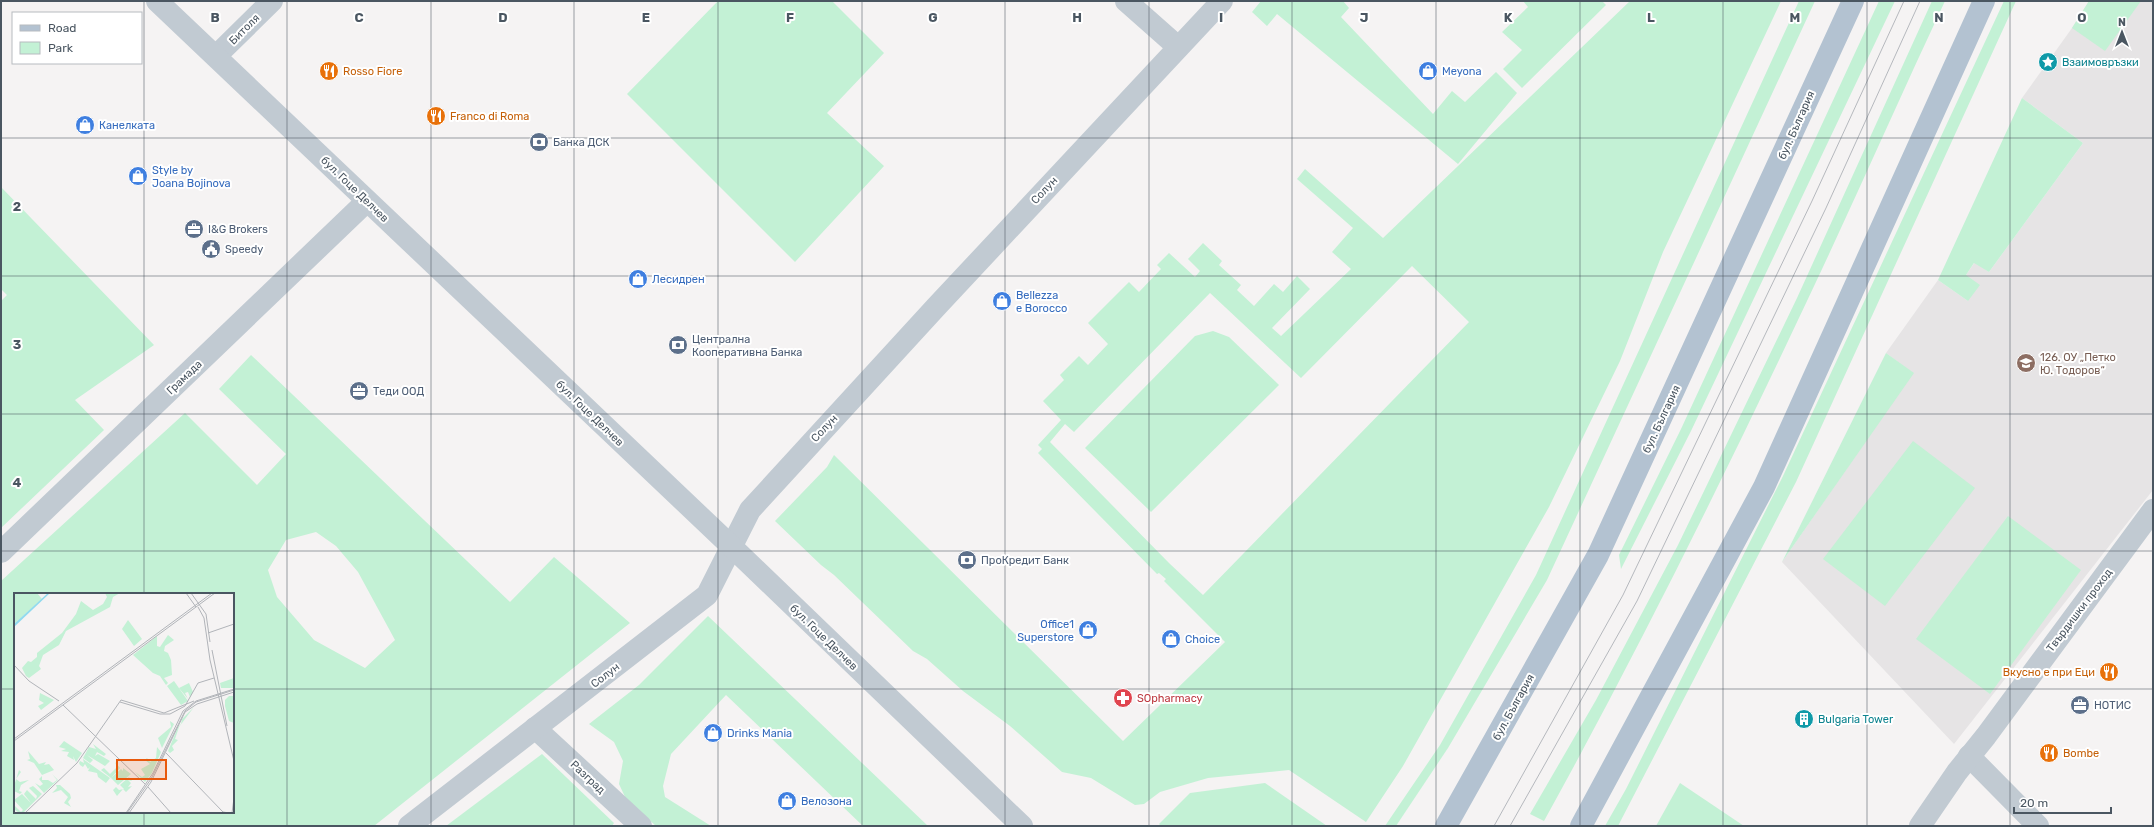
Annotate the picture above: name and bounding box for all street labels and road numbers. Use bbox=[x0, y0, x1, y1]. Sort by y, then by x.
street label: Битоля bbox=[226, 11, 262, 47]
street label: бул. България bbox=[1776, 89, 1817, 162]
street label: бул. Гоце Делчев bbox=[318, 154, 391, 225]
street label: Солун bbox=[1028, 174, 1060, 207]
street label: Грамада bbox=[164, 358, 205, 397]
street label: бул. Гоце Делчев bbox=[553, 378, 626, 449]
street label: бул. България bbox=[1640, 383, 1683, 455]
street label: Солун bbox=[808, 412, 840, 445]
street label: Твърдишки проход bbox=[2044, 566, 2115, 654]
street label: бул. Гоце Делчев bbox=[787, 602, 860, 673]
street label: Солун bbox=[588, 660, 622, 691]
street label: бул. България bbox=[1490, 672, 1537, 743]
street label: Разград bbox=[568, 758, 608, 797]

